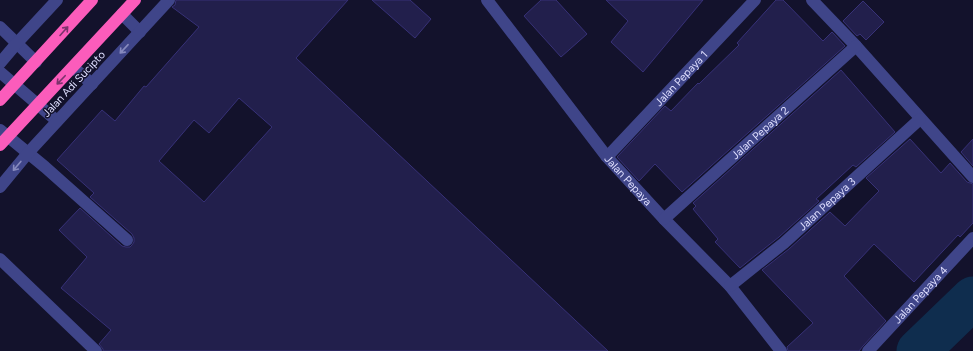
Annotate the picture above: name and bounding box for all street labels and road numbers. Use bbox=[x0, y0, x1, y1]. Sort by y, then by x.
street label: Jalan Adi Sucipto bbox=[40, 48, 108, 120]
street label: Jalan Pepaya 1 bbox=[652, 48, 710, 109]
street label: Jalan Pepaya 2 bbox=[728, 103, 791, 162]
street label: Jalan Pepaya bbox=[602, 152, 655, 208]
street label: Jalan Pepaya 3 bbox=[796, 175, 858, 233]
street label: Jalan Pepaya 4 bbox=[891, 263, 950, 326]

